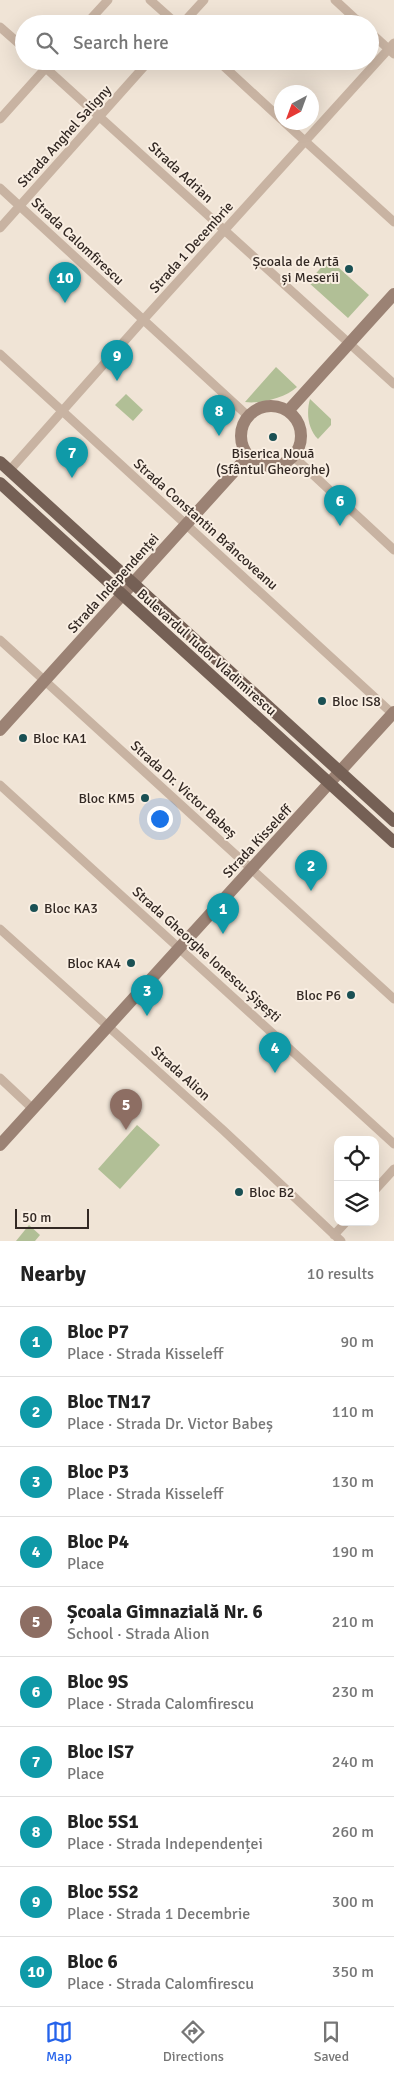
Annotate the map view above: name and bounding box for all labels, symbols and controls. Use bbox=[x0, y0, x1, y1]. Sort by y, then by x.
search box bbox=[15, 15, 379, 70]
icon: search bbox=[33, 29, 61, 57]
text: Search here bbox=[73, 31, 169, 55]
street label: Strada Anghel Saligny bbox=[14, 81, 115, 191]
north arrow bbox=[274, 85, 319, 130]
street label: Strada Adrian bbox=[145, 138, 217, 207]
street label: Strada Calomfirescu bbox=[28, 194, 128, 289]
street label: Strada 1 Decembrie bbox=[146, 198, 237, 297]
place label: Școala de Artă și Meserii bbox=[253, 253, 339, 286]
pin: 10 bbox=[49, 262, 81, 303]
marker: Școala de Artă și Meserii bbox=[343, 263, 355, 275]
pin: 9 bbox=[101, 340, 133, 381]
pin: 8 bbox=[203, 395, 235, 436]
marker: Biserica Nouă (Sfântul Gheorghe) bbox=[267, 431, 279, 443]
pin: 7 bbox=[56, 437, 88, 478]
place label: Biserica Nouă (Sfântul Gheorghe) bbox=[216, 445, 330, 478]
street label: Strada Constantin Brâncoveanu bbox=[130, 455, 281, 594]
pin: 6 bbox=[324, 485, 356, 526]
street label: Strada Independenței bbox=[64, 530, 163, 637]
street label: Bulevardul Tudor Vladimirescu bbox=[133, 585, 280, 719]
place label: Bloc IS8 bbox=[332, 693, 381, 710]
marker: Bloc IS8 bbox=[316, 695, 328, 707]
place label: Bloc KA1 bbox=[33, 730, 87, 747]
marker: Bloc KA1 bbox=[17, 732, 29, 744]
street label: Strada Dr. Victor Babeș bbox=[127, 737, 240, 842]
place label: Bloc KM5 bbox=[78, 790, 135, 807]
marker: Bloc KM5 bbox=[139, 792, 151, 804]
street label: Strada Kisseleff bbox=[219, 801, 296, 881]
your location bbox=[147, 806, 173, 832]
pin: 2 bbox=[295, 850, 327, 891]
street label: Strada Gheorghe Ionescu-Șișești bbox=[129, 883, 285, 1026]
pin: 1 bbox=[207, 893, 239, 934]
place label: Bloc KA3 bbox=[44, 900, 98, 917]
marker: Bloc KA3 bbox=[28, 902, 40, 914]
place label: Bloc KA4 bbox=[67, 955, 121, 972]
marker: Bloc KA4 bbox=[125, 957, 137, 969]
pin: 3 bbox=[131, 975, 163, 1016]
place label: Bloc P6 bbox=[296, 987, 341, 1004]
marker: Bloc P6 bbox=[345, 989, 357, 1001]
pin: 4 bbox=[259, 1032, 291, 1073]
street label: Strada Alion bbox=[148, 1042, 214, 1104]
pin: 5 bbox=[110, 1089, 142, 1130]
map controls bbox=[334, 1136, 379, 1226]
button: locate bbox=[334, 1136, 379, 1181]
button: layers bbox=[334, 1181, 379, 1226]
place label: Bloc B2 bbox=[249, 1184, 294, 1201]
marker: Bloc B2 bbox=[233, 1186, 245, 1198]
scale bar bbox=[15, 1206, 89, 1229]
text: 50 m bbox=[22, 1209, 51, 1226]
text: Nearby bbox=[20, 1261, 86, 1287]
text: 10 results bbox=[307, 1264, 374, 1284]
text: Bloc P7 bbox=[67, 1320, 129, 1344]
text: 1 bbox=[32, 1332, 40, 1352]
text: 90 m bbox=[340, 1332, 374, 1352]
text: Place · Strada Kisseleff bbox=[67, 1344, 223, 1364]
text: Bloc TN17 bbox=[67, 1390, 151, 1414]
text: 2 bbox=[32, 1402, 40, 1422]
text: 110 m bbox=[332, 1402, 374, 1422]
text: Place · Strada Dr. Victor Babeș bbox=[67, 1414, 273, 1434]
text: Bloc P3 bbox=[67, 1460, 129, 1484]
text: 3 bbox=[32, 1472, 40, 1492]
text: 130 m bbox=[332, 1472, 374, 1492]
text: Place · Strada Kisseleff bbox=[67, 1484, 223, 1504]
text: Bloc P4 bbox=[67, 1530, 129, 1554]
text: 4 bbox=[32, 1542, 40, 1562]
text: 190 m bbox=[332, 1542, 374, 1562]
text: Place bbox=[67, 1554, 104, 1574]
text: Școala Gimnazială Nr. 6 bbox=[67, 1600, 263, 1624]
text: 5 bbox=[32, 1612, 40, 1632]
text: 210 m bbox=[332, 1612, 374, 1632]
text: School · Strada Alion bbox=[67, 1624, 209, 1644]
text: Bloc 9S bbox=[67, 1670, 128, 1694]
text: 6 bbox=[32, 1682, 40, 1702]
text: 230 m bbox=[332, 1682, 374, 1702]
text: Place · Strada Calomfirescu bbox=[67, 1694, 254, 1714]
text: Bloc IS7 bbox=[67, 1740, 134, 1764]
text: 7 bbox=[32, 1752, 40, 1772]
text: 240 m bbox=[332, 1752, 374, 1772]
text: Place bbox=[67, 1764, 104, 1784]
text: Bloc 5S1 bbox=[67, 1810, 139, 1834]
text: 8 bbox=[32, 1822, 40, 1842]
text: 260 m bbox=[332, 1822, 374, 1842]
text: Place · Strada Independenței bbox=[67, 1834, 263, 1854]
text: Bloc 5S2 bbox=[67, 1880, 139, 1904]
text: 9 bbox=[32, 1892, 40, 1912]
text: 300 m bbox=[332, 1892, 374, 1912]
text: Place · Strada 1 Decembrie bbox=[67, 1904, 250, 1924]
text: Bloc 6 bbox=[67, 1950, 118, 1974]
text: 10 bbox=[27, 1962, 45, 1982]
text: 350 m bbox=[332, 1962, 374, 1982]
text: Place · Strada Calomfirescu bbox=[67, 1974, 254, 1994]
tab: Map bbox=[45, 2018, 73, 2065]
tab: Directions bbox=[163, 2018, 224, 2065]
tab: Saved bbox=[314, 2018, 349, 2065]

